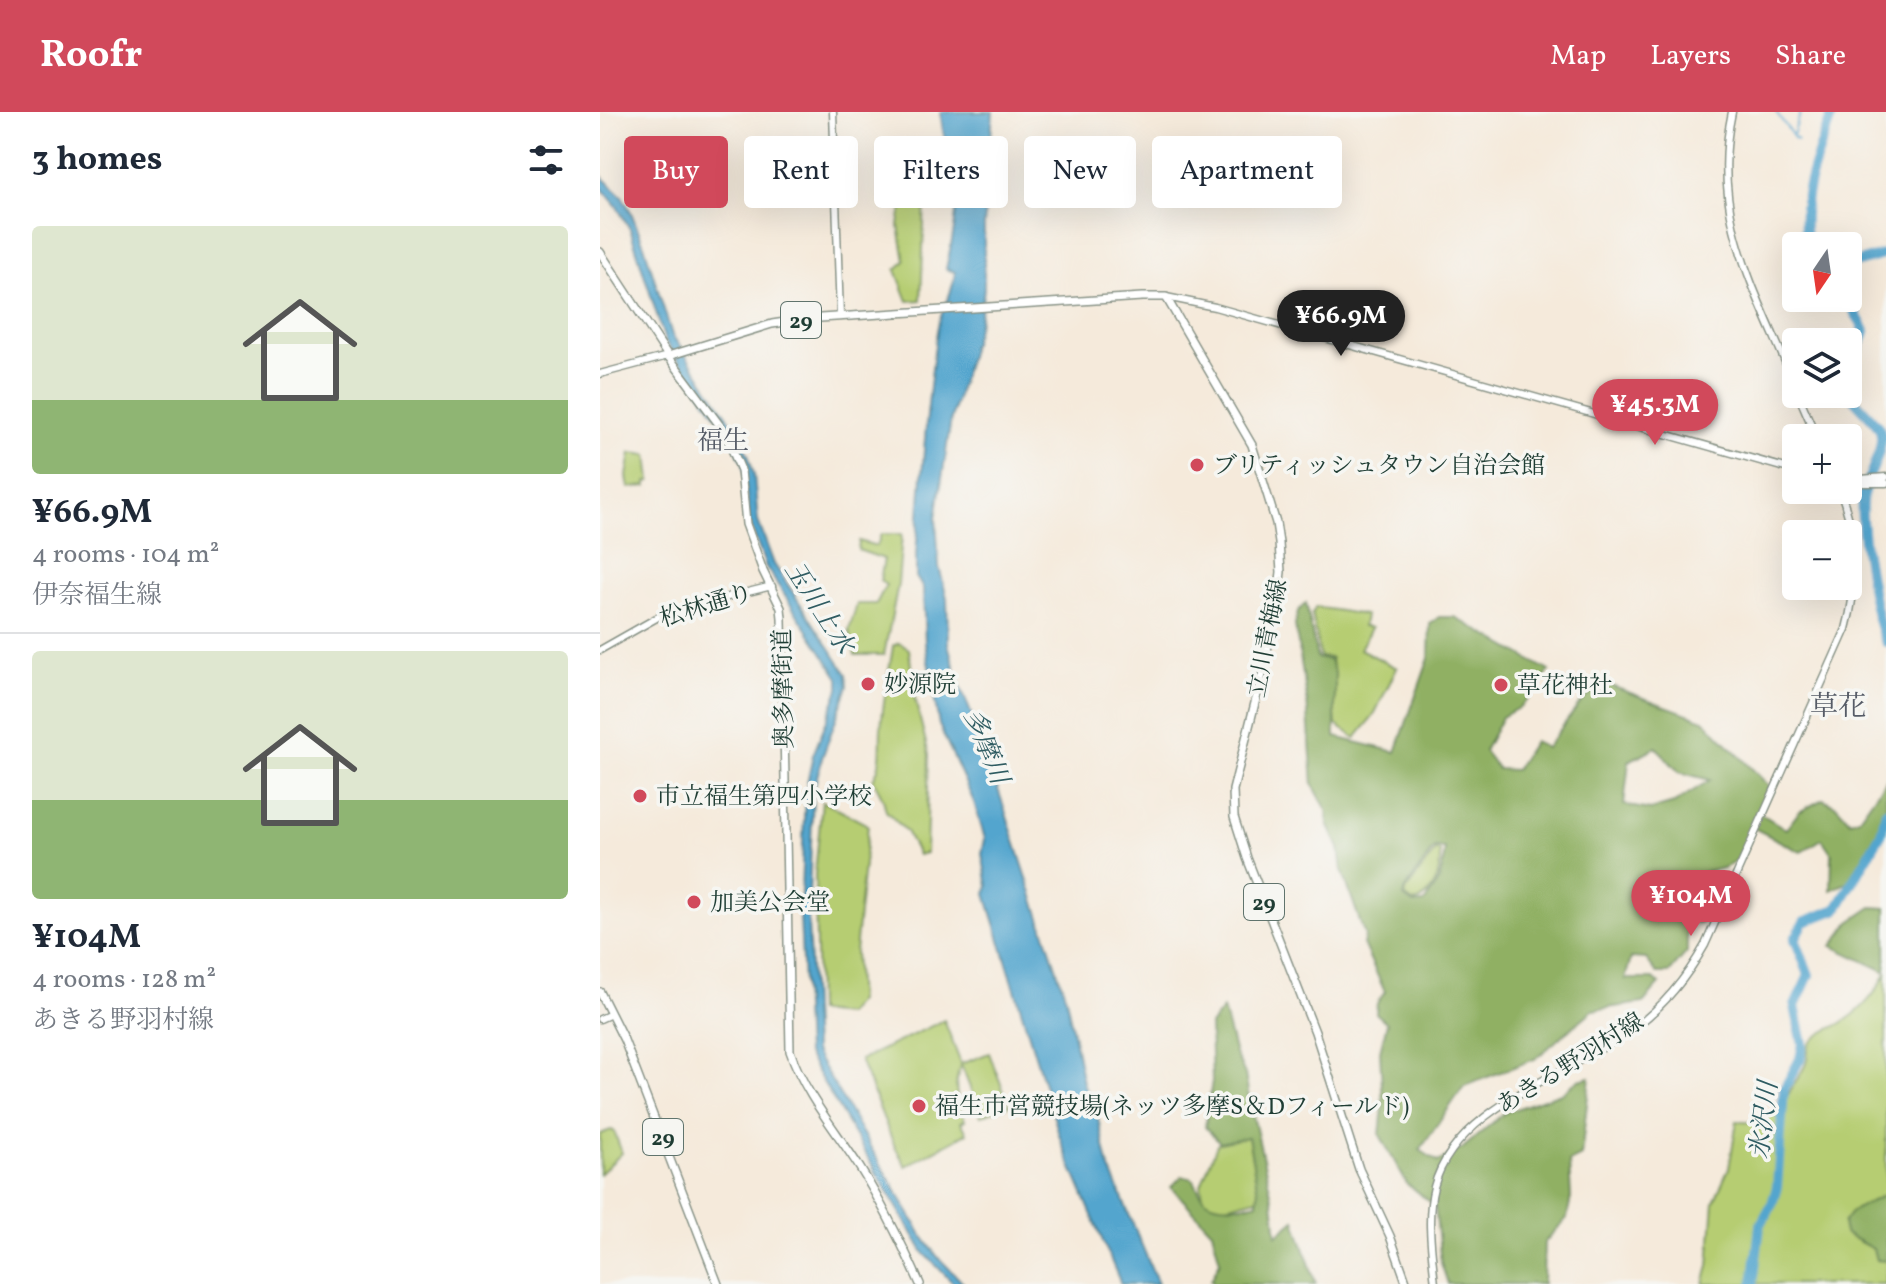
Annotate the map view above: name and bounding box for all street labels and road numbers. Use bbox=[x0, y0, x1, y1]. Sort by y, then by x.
road number: 29 bbox=[781, 302, 821, 338]
street label: 立川青梅線 bbox=[1241, 576, 1297, 701]
street label: 松林通り bbox=[656, 577, 757, 637]
street label: 奥多摩街道 bbox=[767, 629, 803, 749]
road number: 29 bbox=[1244, 884, 1284, 920]
street label: あきる野羽村線 bbox=[1491, 1006, 1651, 1124]
road number: 29 bbox=[643, 1119, 683, 1155]

